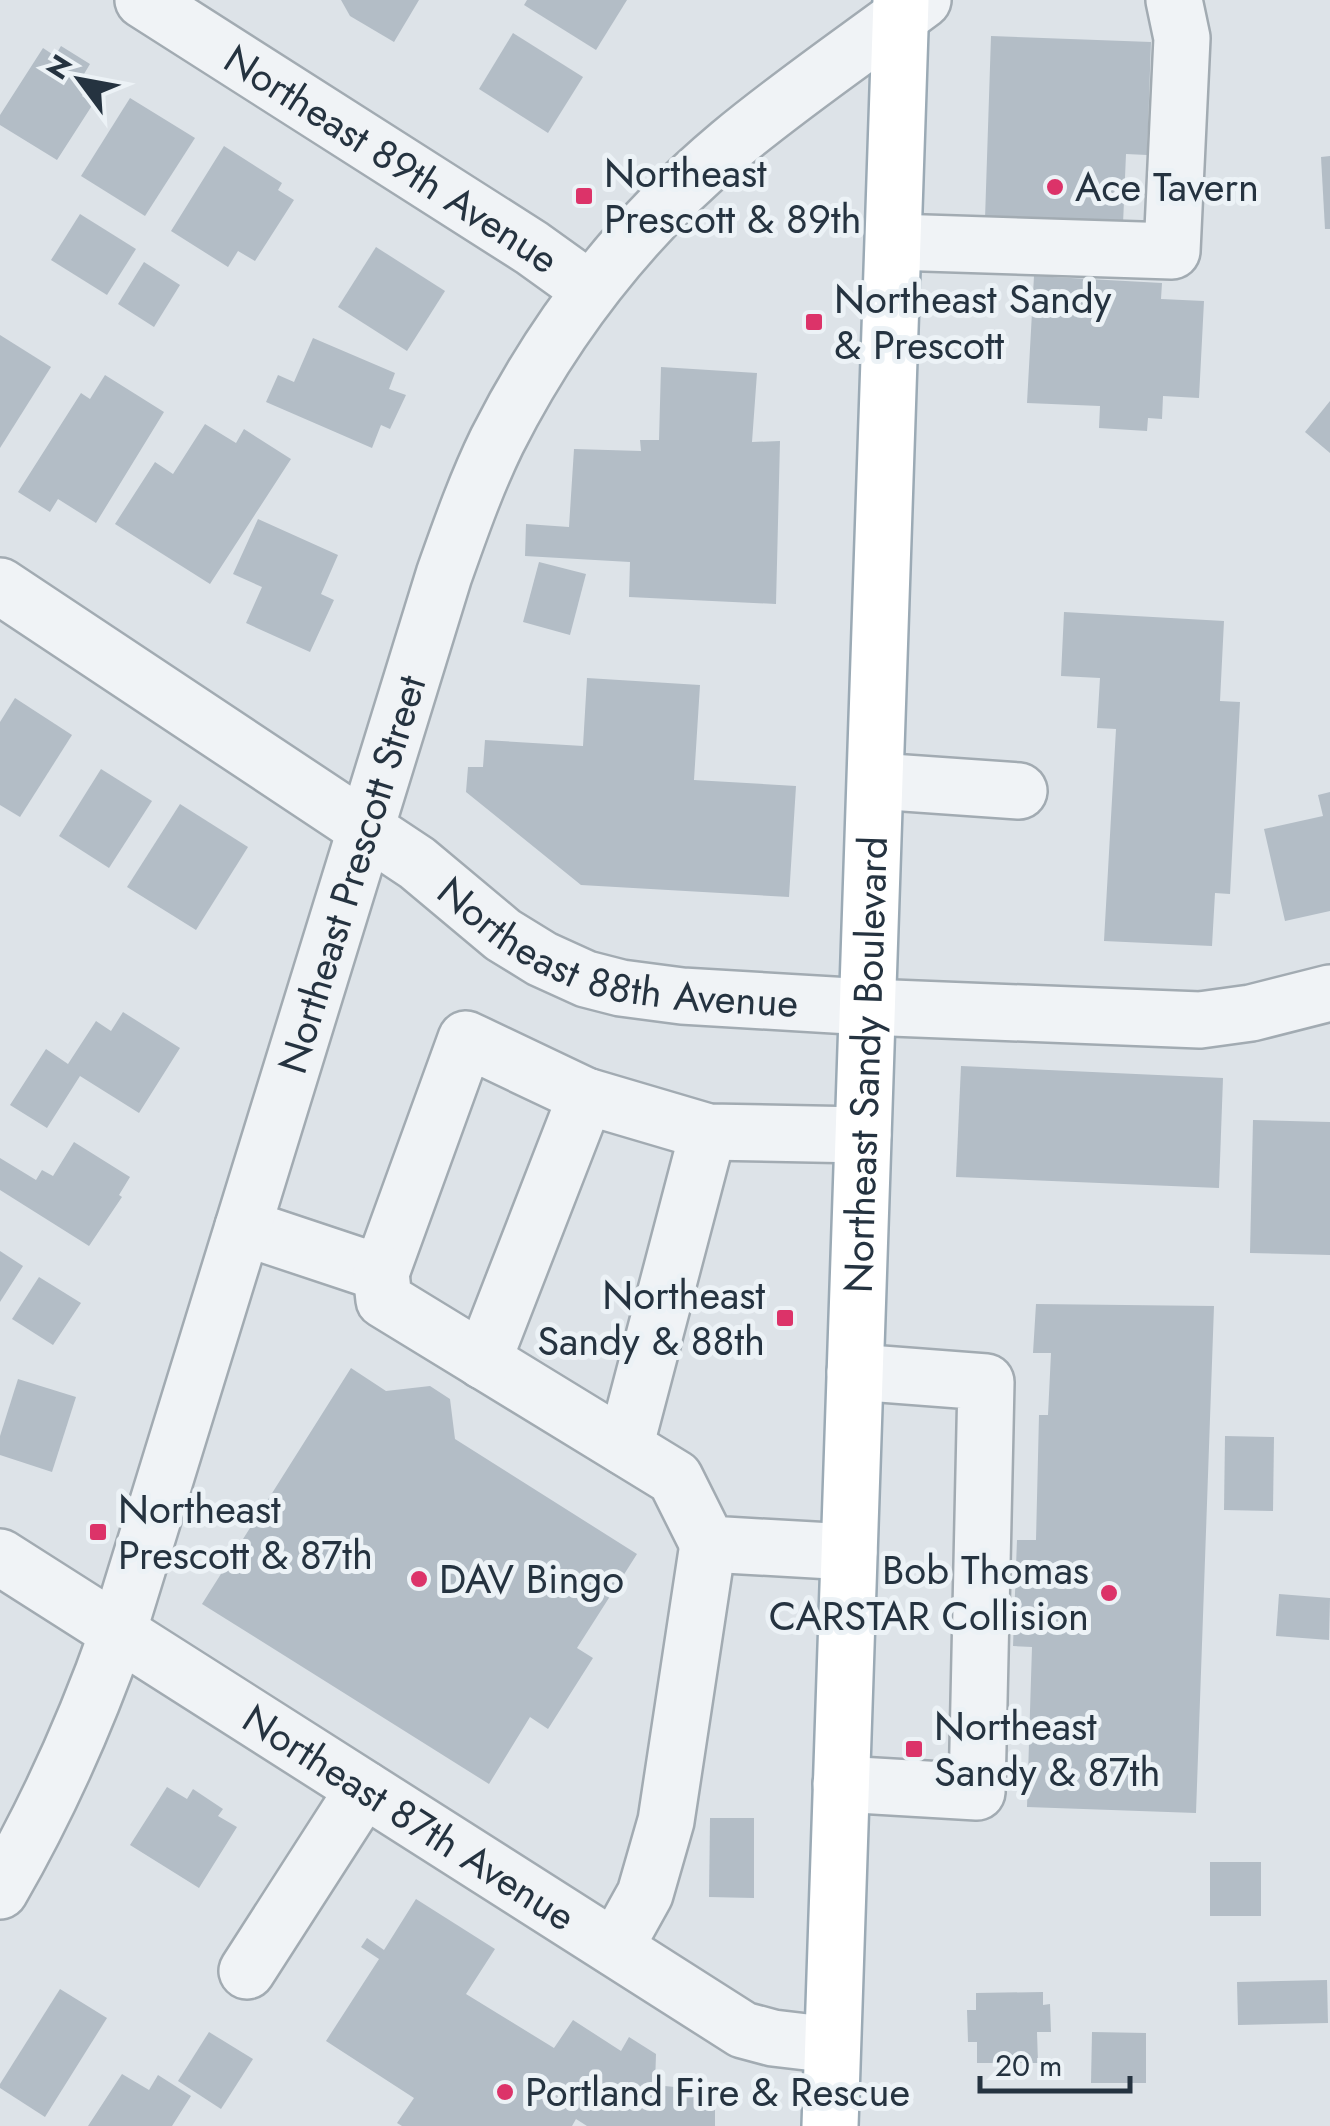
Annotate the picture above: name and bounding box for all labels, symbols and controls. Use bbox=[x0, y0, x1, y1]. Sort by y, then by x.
north arrow bbox=[30, 30, 130, 130]
street label: Northeast 89th Avenue bbox=[213, 30, 571, 287]
text: N bbox=[36, 47, 82, 87]
place label: Northeast Prescott & 89th bbox=[604, 144, 862, 248]
place label: Ace Tavern bbox=[1075, 158, 1259, 216]
marker: Ace Tavern bbox=[1044, 176, 1066, 198]
marker: Northeast Prescott & 89th bbox=[573, 185, 595, 207]
place label: Northeast Sandy & Prescott bbox=[834, 270, 1112, 374]
marker: Northeast Sandy & Prescott bbox=[803, 311, 825, 333]
street label: Northeast Prescott Street bbox=[263, 668, 440, 1080]
street label: Northeast Sandy Boulevard bbox=[829, 835, 902, 1294]
street label: Northeast 88th Avenue bbox=[425, 863, 800, 1032]
place label: Northeast Sandy & 88th bbox=[537, 1266, 765, 1370]
marker: Northeast Sandy & 88th bbox=[774, 1307, 796, 1329]
place label: Northeast Prescott & 87th bbox=[118, 1480, 373, 1584]
marker: Northeast Prescott & 87th bbox=[87, 1521, 109, 1543]
place label: Bob Thomas CARSTAR Collision bbox=[769, 1541, 1089, 1645]
place label: DAV Bingo bbox=[439, 1550, 624, 1608]
marker: DAV Bingo bbox=[408, 1568, 430, 1590]
marker: Bob Thomas CARSTAR Collision bbox=[1098, 1582, 1120, 1604]
street label: Northeast 87th Avenue bbox=[231, 1690, 587, 1945]
place label: Northeast Sandy & 87th bbox=[934, 1697, 1160, 1801]
marker: Northeast Sandy & 87th bbox=[903, 1738, 925, 1760]
scale bar bbox=[980, 2031, 1130, 2093]
text: 20 m bbox=[995, 2044, 1062, 2087]
place label: Portland Fire & Rescue bbox=[525, 2063, 910, 2121]
marker: Portland Fire & Rescue bbox=[494, 2081, 516, 2103]

